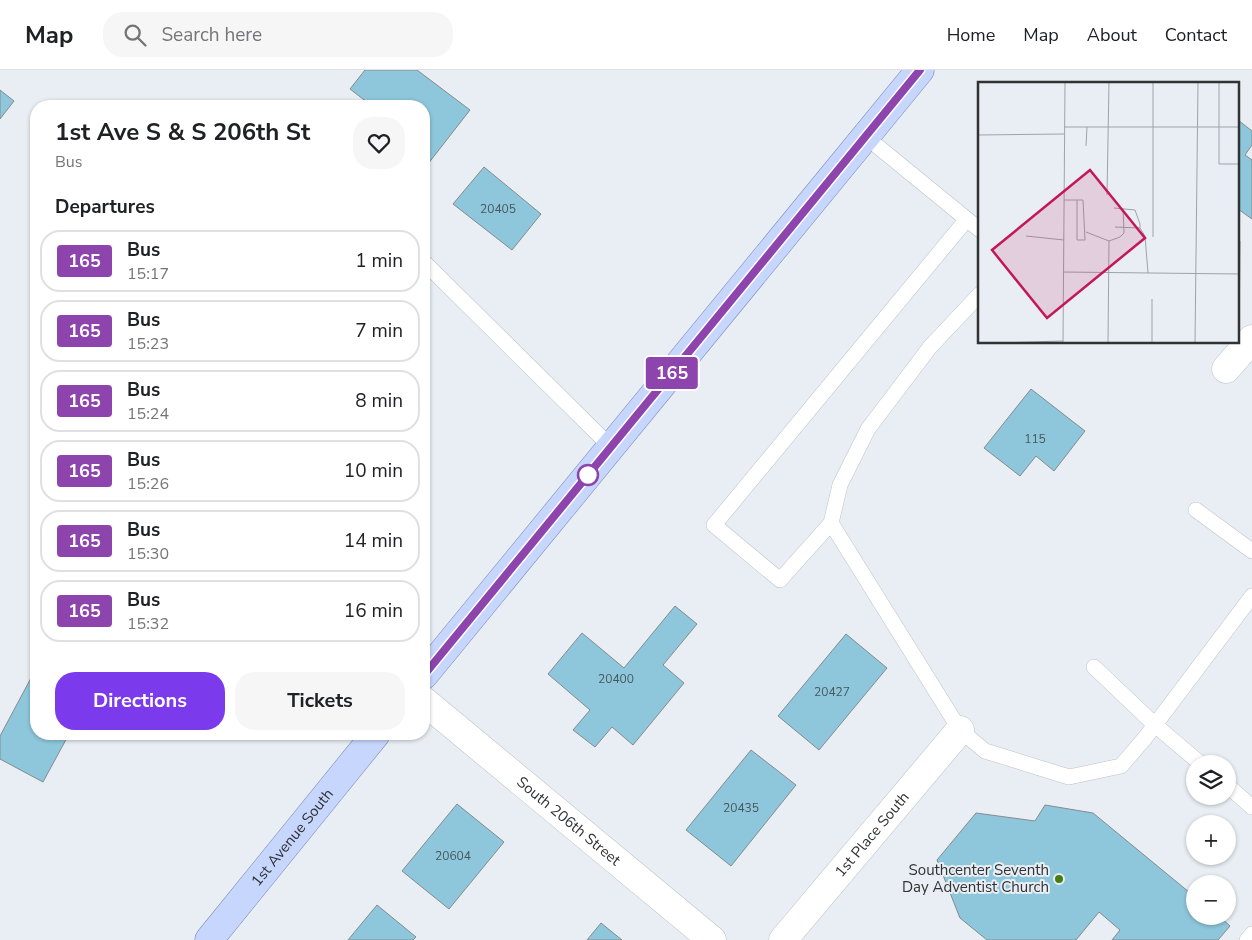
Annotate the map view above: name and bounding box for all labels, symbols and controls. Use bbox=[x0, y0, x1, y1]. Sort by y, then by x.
search box bbox=[103, 12, 453, 57]
text: Map bbox=[25, 19, 73, 51]
icon: search bbox=[121, 21, 149, 49]
text: Search here bbox=[161, 22, 262, 48]
text: Home bbox=[947, 23, 995, 47]
text: Map bbox=[1023, 23, 1059, 47]
text: About bbox=[1087, 23, 1137, 47]
text: Contact bbox=[1165, 23, 1227, 47]
inset map bbox=[978, 82, 1240, 344]
text: 1st Ave S & S 206th St bbox=[55, 116, 310, 148]
button: heart bbox=[353, 117, 405, 169]
text: Bus bbox=[55, 151, 83, 173]
text: Departures bbox=[55, 194, 155, 220]
house number: 20405 bbox=[480, 201, 516, 217]
text: Bus bbox=[127, 237, 160, 263]
text: 1 min bbox=[355, 248, 403, 274]
text: 165 bbox=[68, 249, 101, 273]
text: 15:17 bbox=[127, 263, 169, 285]
text: Bus bbox=[127, 307, 160, 333]
text: 7 min bbox=[355, 318, 403, 344]
text: 165 bbox=[68, 319, 101, 343]
text: 15:23 bbox=[127, 333, 169, 355]
line badge: 165 bbox=[643, 357, 701, 389]
text: 165 bbox=[656, 361, 688, 385]
text: Bus bbox=[127, 377, 160, 403]
text: 8 min bbox=[355, 388, 403, 414]
text: 165 bbox=[68, 389, 101, 413]
text: 15:24 bbox=[127, 403, 169, 425]
house number: 115 bbox=[1024, 431, 1046, 447]
text: Bus bbox=[127, 447, 160, 473]
text: 10 min bbox=[344, 458, 403, 484]
text: 165 bbox=[68, 459, 101, 483]
unlabelled marker bbox=[577, 464, 599, 486]
text: 15:26 bbox=[127, 473, 169, 495]
text: Bus bbox=[127, 517, 160, 543]
text: 14 min bbox=[344, 528, 403, 554]
text: 165 bbox=[68, 529, 101, 553]
text: 15:30 bbox=[127, 543, 169, 565]
text: Bus bbox=[127, 587, 160, 613]
text: 16 min bbox=[344, 598, 403, 624]
text: 165 bbox=[68, 599, 101, 623]
text: 15:32 bbox=[127, 613, 169, 635]
house number: 20400 bbox=[598, 671, 634, 687]
button: Directions bbox=[55, 672, 225, 730]
button: Tickets bbox=[235, 672, 405, 730]
house number: 20427 bbox=[814, 684, 850, 700]
map controls bbox=[1186, 755, 1236, 925]
button: layers bbox=[1186, 755, 1236, 805]
street label: South 206th Street bbox=[513, 772, 625, 871]
street label: 1st Avenue South bbox=[247, 785, 338, 890]
street label: 1st Place South bbox=[830, 788, 914, 881]
house number: 20435 bbox=[723, 800, 759, 816]
button: + bbox=[1186, 815, 1236, 865]
house number: 20604 bbox=[435, 848, 471, 864]
place label: Southcenter Seventh Day Adventist Church bbox=[902, 860, 1049, 897]
marker: Southcenter Seventh Day Adventist Church bbox=[1053, 873, 1065, 885]
button: − bbox=[1186, 875, 1236, 925]

